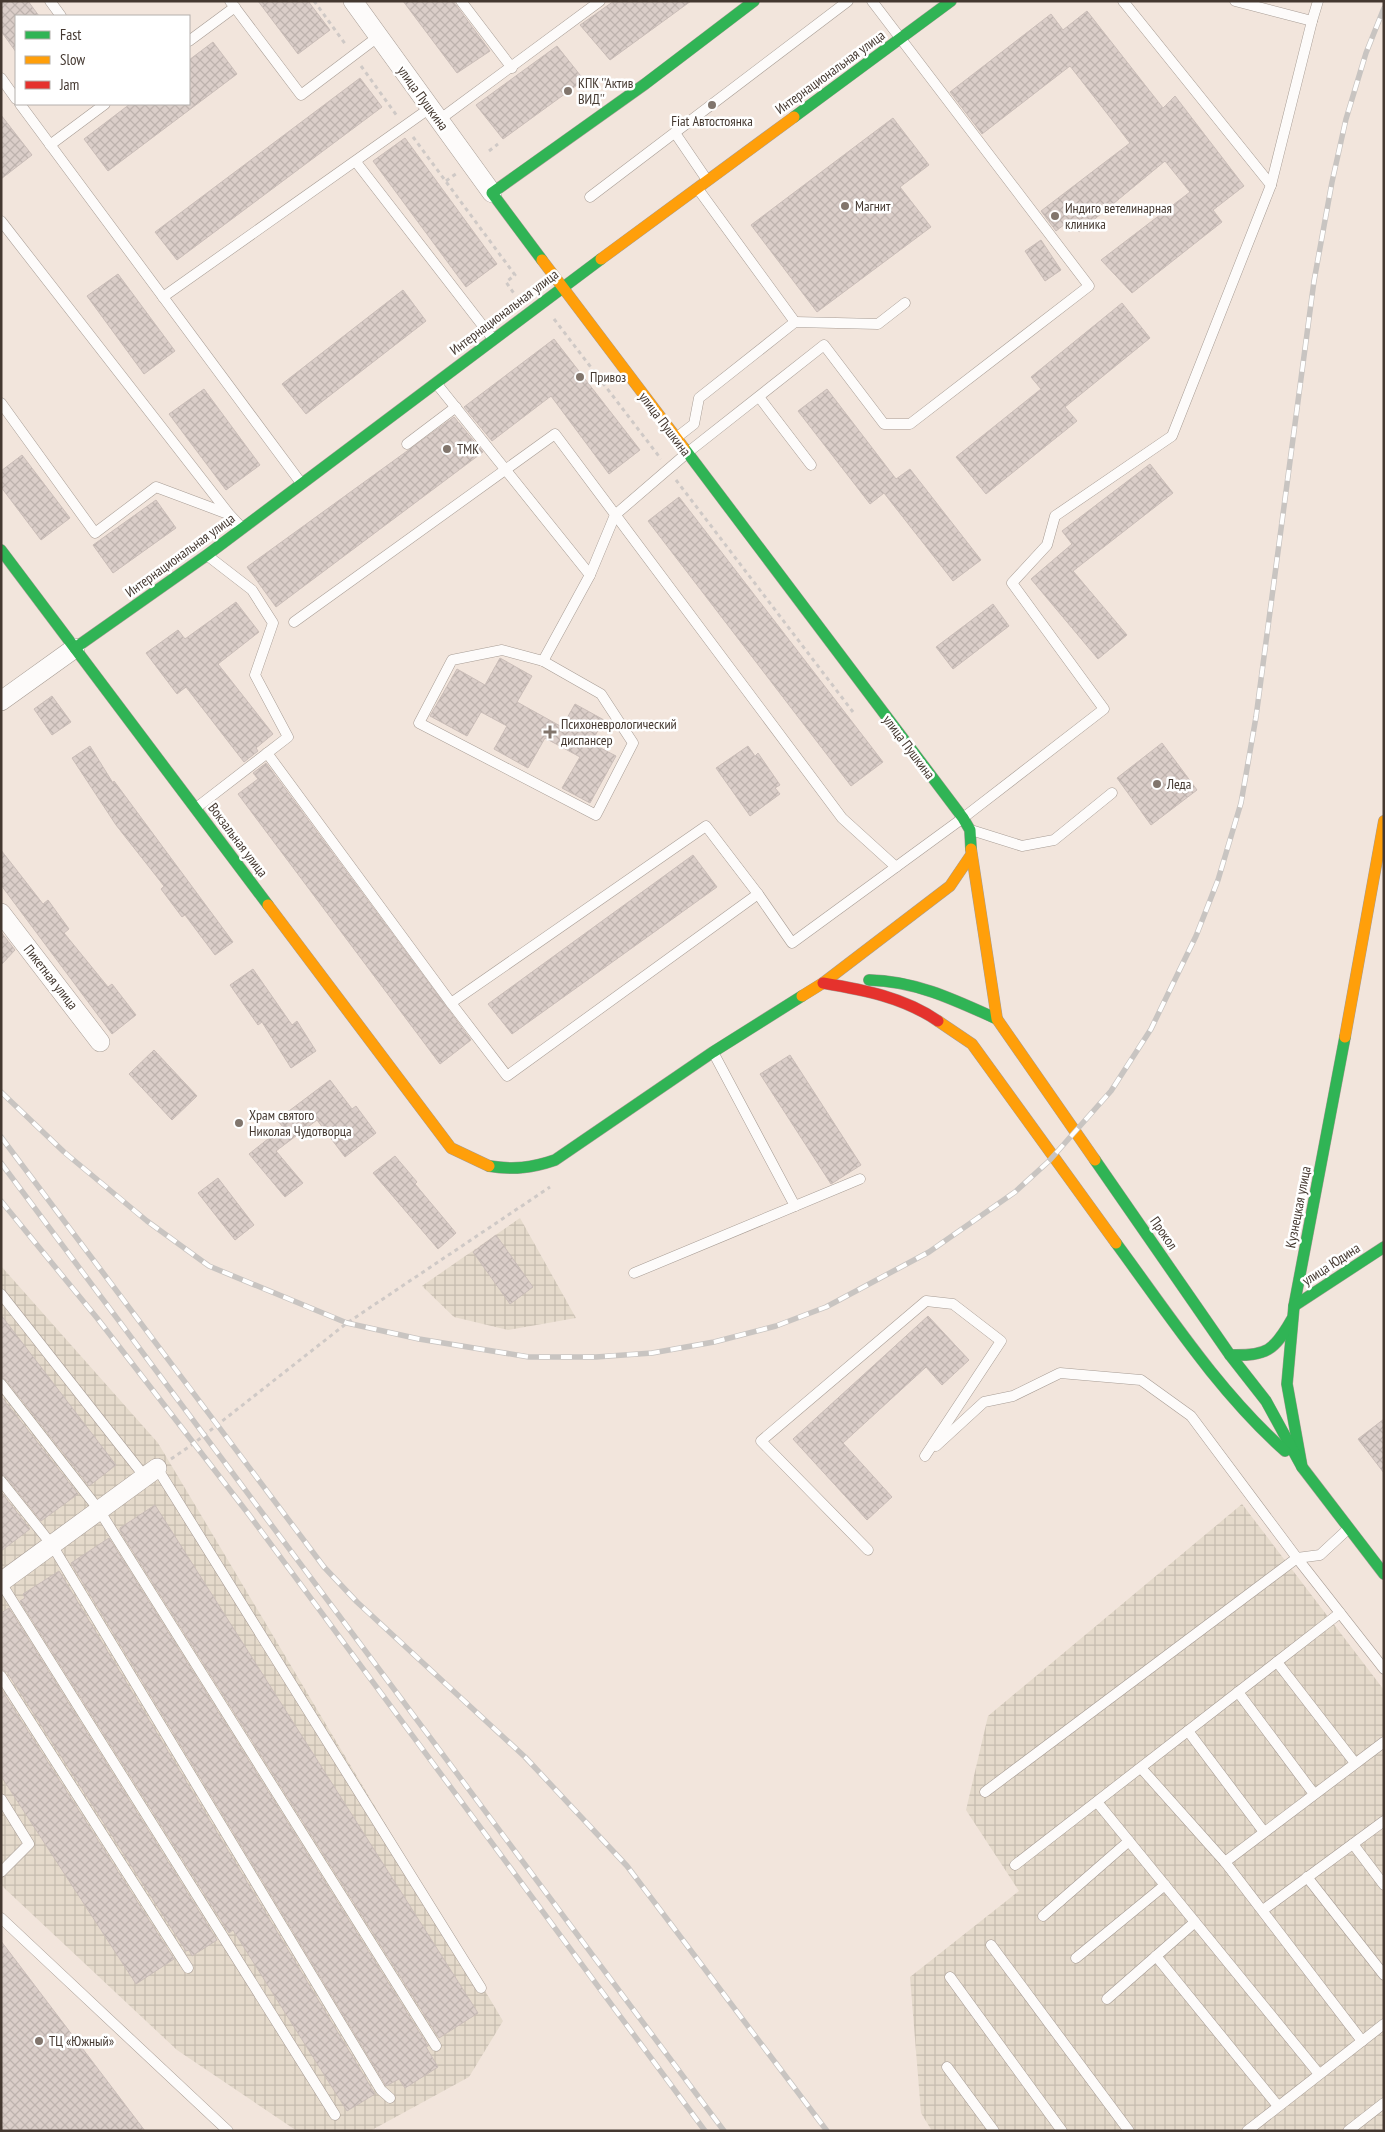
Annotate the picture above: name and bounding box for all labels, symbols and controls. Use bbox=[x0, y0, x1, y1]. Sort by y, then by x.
legend bbox=[15, 15, 190, 105]
text: Fast bbox=[60, 25, 81, 44]
street label: Интернациональная улица bbox=[772, 26, 888, 118]
text: Slow bbox=[60, 50, 85, 69]
street label: улица Пушкина bbox=[393, 62, 453, 134]
place label: КПК ''Актив ВИД'' bbox=[578, 74, 634, 108]
text: Jam bbox=[59, 75, 79, 94]
marker: КПК ''Актив ВИД'' bbox=[562, 85, 574, 97]
marker: Fiat Автостоянка bbox=[706, 99, 718, 111]
place label: Fiat Автостоянка bbox=[671, 112, 753, 130]
place label: Магнит bbox=[855, 197, 891, 215]
place label: Индиго ветелинарная клиника bbox=[1065, 199, 1172, 233]
marker: Магнит bbox=[839, 200, 851, 212]
marker: Индиго ветелинарная клиника bbox=[1049, 210, 1061, 222]
street label: Интернациональная улица bbox=[446, 265, 562, 359]
place label: Привоз bbox=[590, 368, 626, 386]
marker: Привоз bbox=[574, 371, 586, 383]
street label: улица Пушкина bbox=[635, 388, 695, 460]
place label: ТМК bbox=[457, 440, 479, 458]
marker: ТМК bbox=[441, 443, 453, 455]
street label: Интернациональная улица bbox=[122, 509, 238, 601]
street label: улица Пушкина bbox=[879, 711, 939, 783]
place label: Психоневрологический диспансер bbox=[561, 715, 677, 749]
marker: Психоневрологический диспансер bbox=[543, 725, 557, 739]
place label: Леда bbox=[1166, 775, 1191, 793]
marker: Леда bbox=[1151, 778, 1163, 790]
street label: Вокзальная улица bbox=[204, 799, 272, 881]
street label: Пикетная улица bbox=[20, 941, 82, 1013]
place label: Храм святого Николая Чудотворца bbox=[249, 1106, 352, 1140]
marker: Храм святого Николая Чудотворца bbox=[233, 1117, 245, 1129]
street label: Кузнецкая улица bbox=[1281, 1164, 1315, 1250]
street label: Прокол bbox=[1146, 1213, 1182, 1253]
street label: улица Юдина bbox=[1299, 1239, 1363, 1289]
place label: ТЦ «Южный» bbox=[49, 2032, 114, 2050]
marker: ТЦ «Южный» bbox=[33, 2035, 45, 2047]

